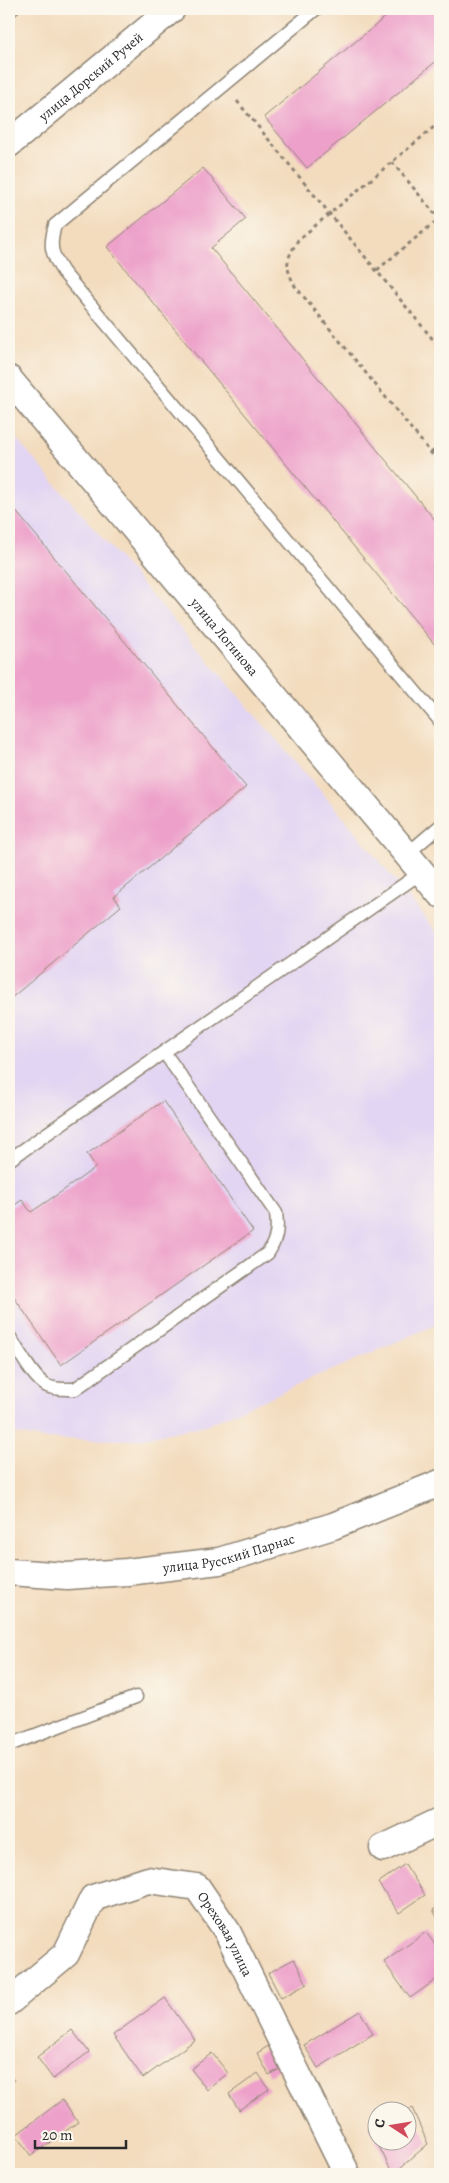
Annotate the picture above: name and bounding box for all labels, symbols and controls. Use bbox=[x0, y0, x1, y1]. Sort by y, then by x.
street label: улица Дорский Ручей bbox=[34, 28, 147, 126]
street label: улица Логинова bbox=[186, 593, 263, 680]
street label: улица Русский Парнас bbox=[161, 1529, 297, 1577]
street label: Ореховая улица bbox=[193, 1888, 258, 1980]
north arrow bbox=[366, 2100, 416, 2150]
text: С bbox=[370, 2117, 390, 2130]
scale bar bbox=[35, 2118, 126, 2150]
text: 20 m bbox=[42, 2125, 73, 2145]

